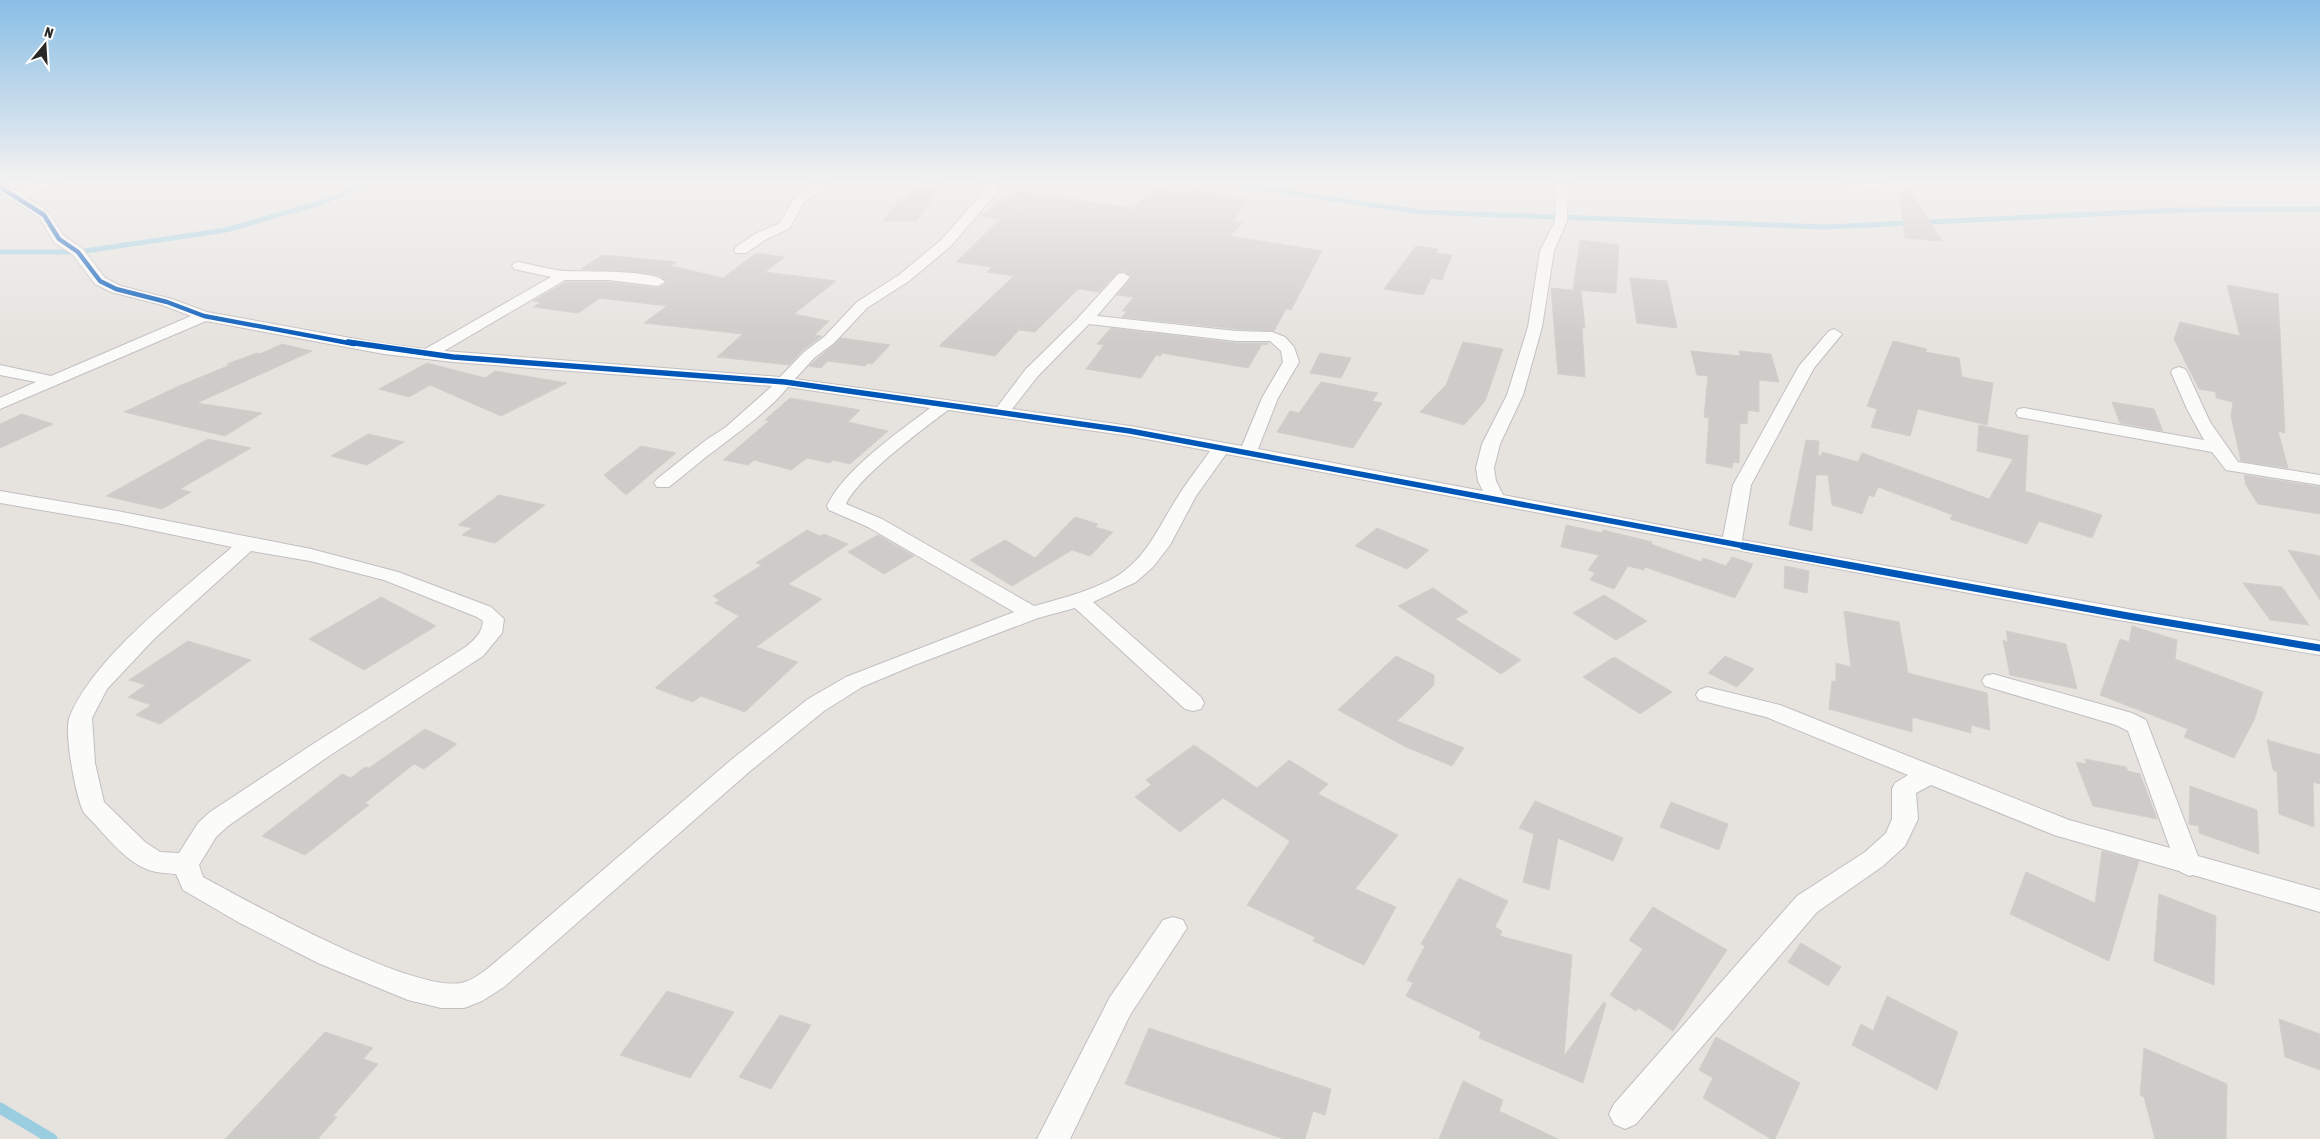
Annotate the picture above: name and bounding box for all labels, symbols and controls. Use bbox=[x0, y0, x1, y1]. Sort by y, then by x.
north arrow bbox=[20, 20, 70, 70]
text: N bbox=[43, 24, 55, 42]

